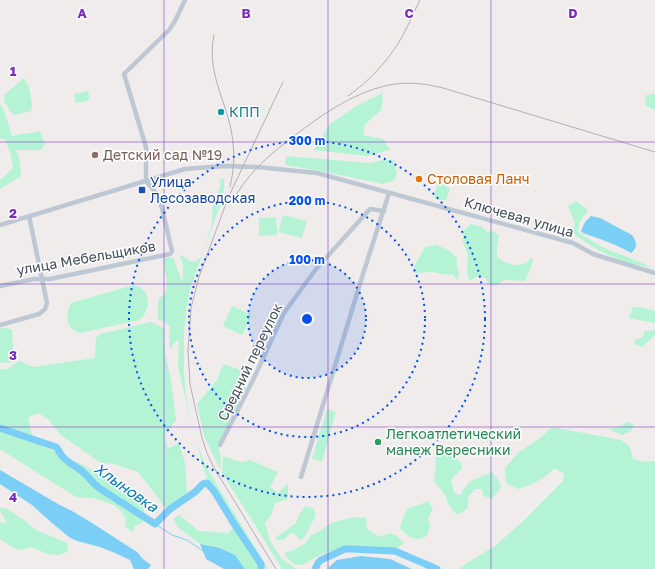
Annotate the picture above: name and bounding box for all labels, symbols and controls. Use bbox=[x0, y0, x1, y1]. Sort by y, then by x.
text: A bbox=[77, 5, 87, 21]
text: B bbox=[241, 5, 251, 21]
text: C bbox=[404, 5, 414, 21]
text: D bbox=[568, 5, 578, 21]
text: 1 bbox=[10, 63, 17, 79]
place label: КПП bbox=[229, 103, 260, 120]
marker: КПП bbox=[216, 107, 226, 117]
text: 300 m bbox=[289, 133, 325, 148]
place label: Детский сад №19 bbox=[103, 146, 222, 163]
marker: Детский сад №19 bbox=[90, 150, 100, 160]
place label: Столовая Ланч bbox=[427, 170, 530, 187]
place label: Улица Лесозаводская bbox=[150, 173, 256, 206]
marker: Столовая Ланч bbox=[414, 174, 424, 184]
marker: Улица Лесозаводская bbox=[137, 185, 147, 195]
text: 200 m bbox=[289, 193, 325, 208]
street label: Ключевая улица bbox=[462, 193, 576, 240]
text: 2 bbox=[9, 205, 17, 221]
street label: улица Мебельщиков bbox=[15, 237, 157, 278]
text: 100 m bbox=[289, 252, 325, 267]
street label: Средний переулок bbox=[214, 300, 285, 423]
centre of rings bbox=[300, 312, 314, 326]
text: 3 bbox=[9, 347, 17, 363]
place label: Легкоатлетический манеж Вересники bbox=[386, 425, 521, 458]
marker: Легкоатлетический манеж Вересники bbox=[373, 437, 383, 447]
water label: Хлыновка bbox=[91, 459, 162, 516]
text: 4 bbox=[9, 489, 17, 505]

